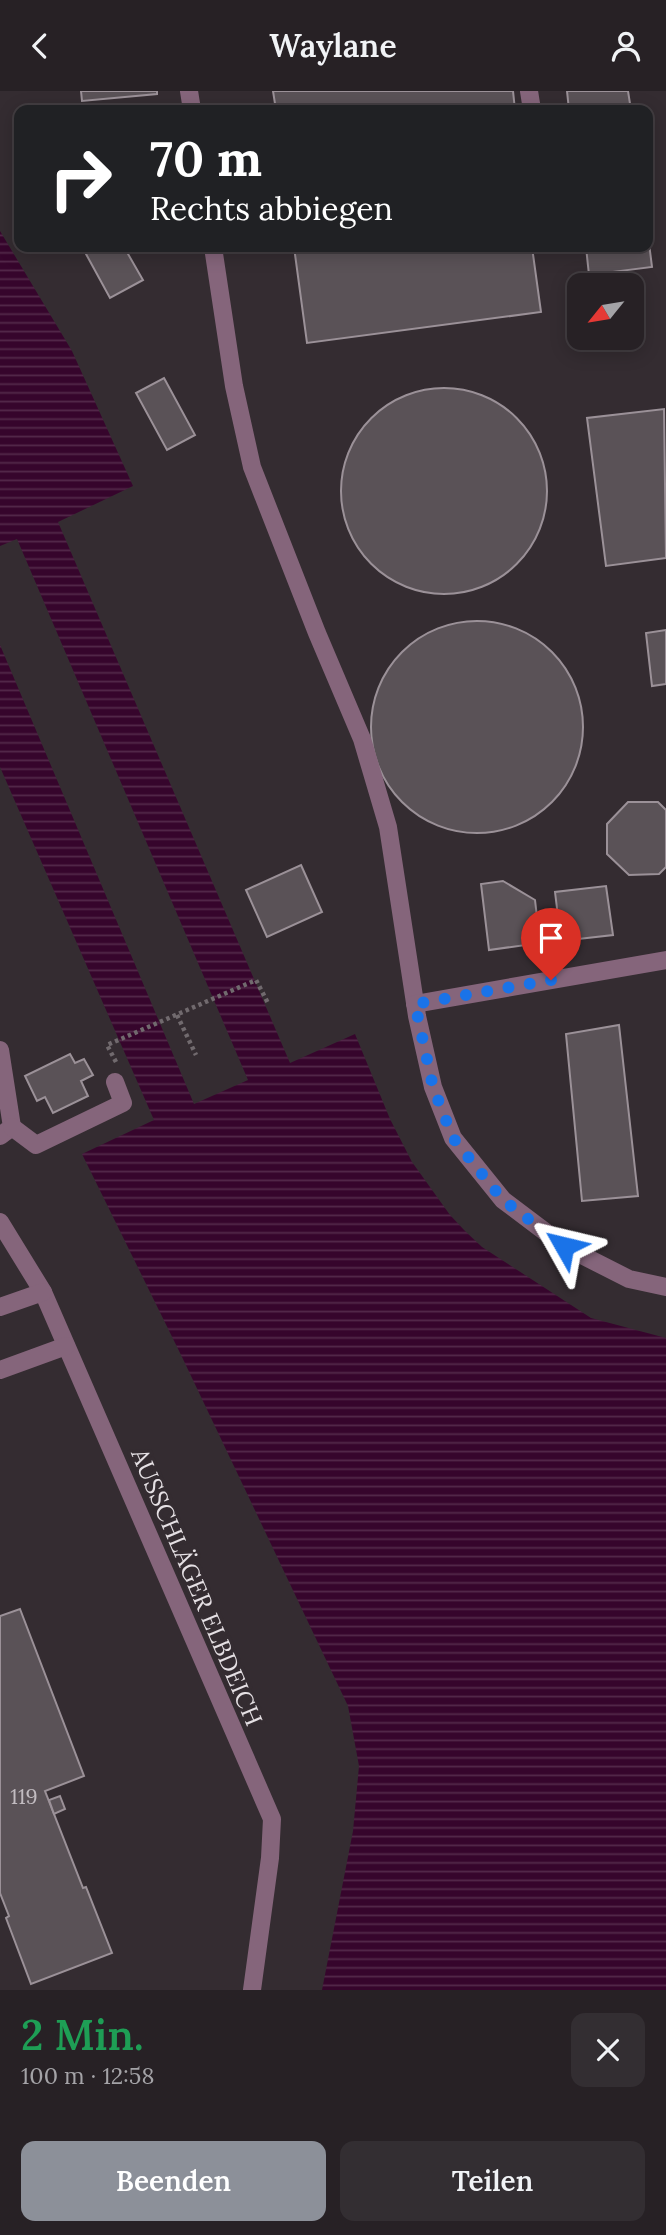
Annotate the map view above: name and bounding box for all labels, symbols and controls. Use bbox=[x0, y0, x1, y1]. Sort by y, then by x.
text: Waylane bbox=[269, 25, 397, 66]
icon: back bbox=[21, 27, 59, 65]
icon: person bbox=[607, 27, 645, 65]
text: 70 m bbox=[150, 127, 262, 189]
icon: right bbox=[35, 133, 126, 224]
text: Rechts abbiegen bbox=[150, 188, 393, 229]
north arrow bbox=[567, 273, 644, 350]
map controls bbox=[567, 273, 644, 350]
pin bbox=[521, 908, 581, 980]
icon: arrive bbox=[532, 919, 570, 957]
position arrow bbox=[527, 1209, 601, 1283]
street label: AUSSCHLÄGER ELBDEICH bbox=[124, 1443, 270, 1730]
house number: 119 bbox=[10, 1783, 38, 1810]
text: 2 Min. bbox=[21, 2008, 144, 2062]
button: close bbox=[571, 2013, 645, 2087]
text: 100 m · 12:58 bbox=[21, 2061, 154, 2090]
button: Beenden bbox=[21, 2141, 326, 2221]
button: Teilen bbox=[340, 2141, 645, 2221]

